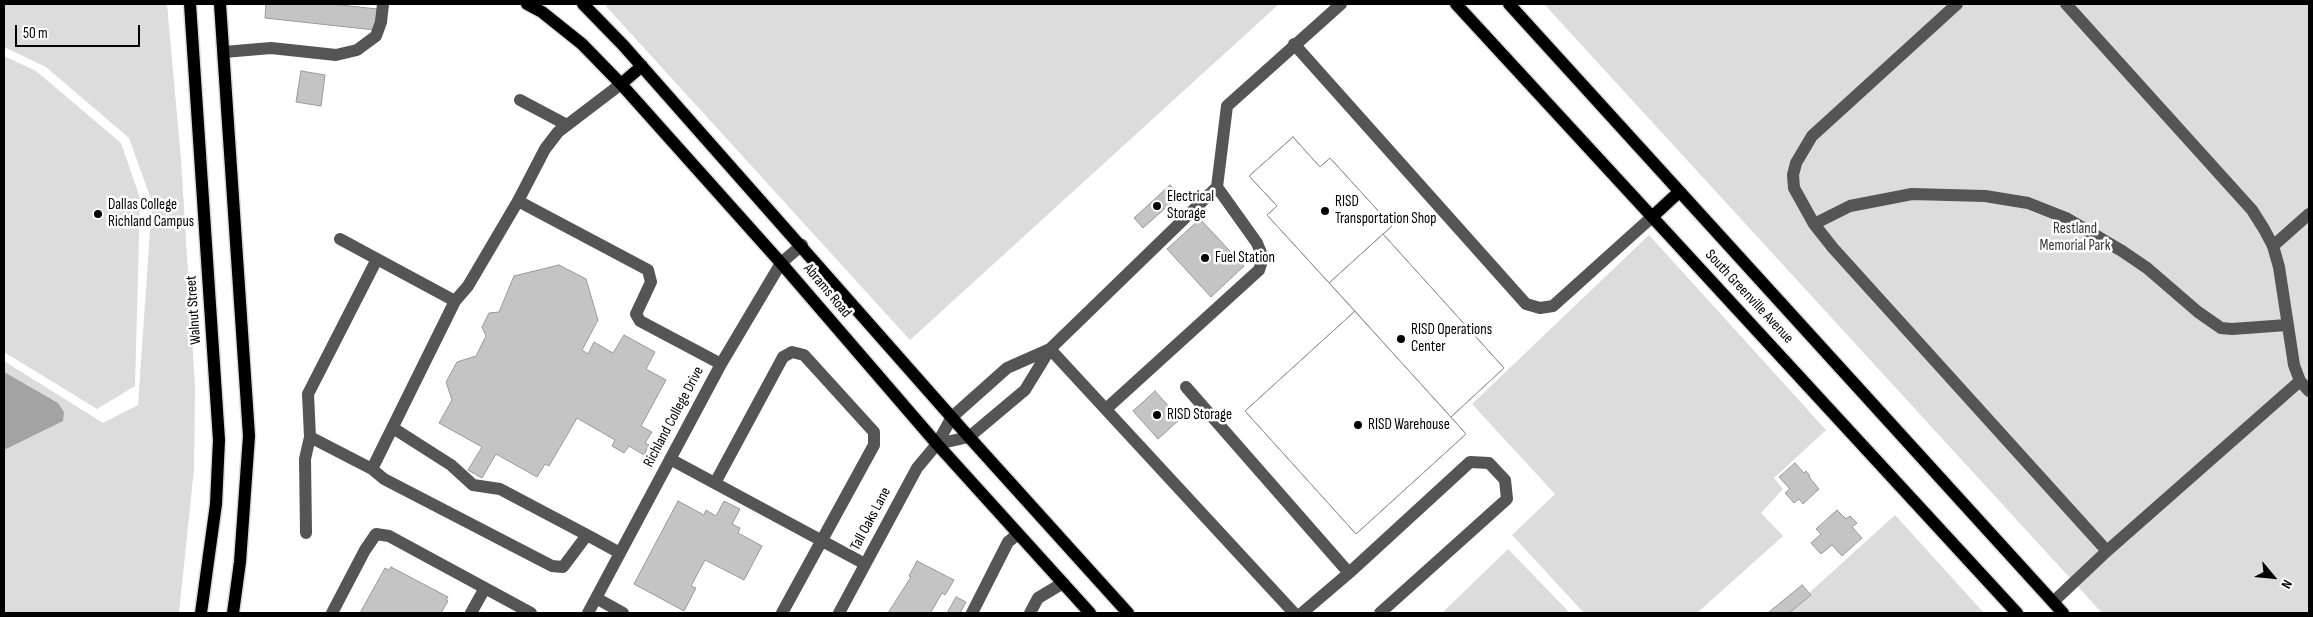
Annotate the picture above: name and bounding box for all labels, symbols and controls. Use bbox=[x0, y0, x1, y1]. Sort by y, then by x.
scale bar bbox=[18, 15, 142, 47]
text: 50 m bbox=[23, 24, 48, 43]
place label: Electrical Storage bbox=[1167, 188, 1214, 223]
place label: RISD Transportation Shop bbox=[1335, 193, 1436, 228]
place label: Dallas College Richland Campus bbox=[108, 196, 194, 231]
marker: Electrical Storage bbox=[1151, 200, 1163, 212]
marker: RISD Transportation Shop bbox=[1319, 205, 1331, 217]
marker: Dallas College Richland Campus bbox=[92, 208, 104, 220]
park label: Restland Memorial Park bbox=[2040, 220, 2110, 255]
street label: South Greenville Avenue bbox=[1701, 246, 1797, 348]
place label: Fuel Station bbox=[1215, 249, 1275, 267]
marker: Fuel Station bbox=[1199, 252, 1211, 264]
street label: Abrams Road bbox=[799, 260, 855, 322]
street label: Walnut Street bbox=[183, 275, 205, 345]
place label: RISD Operations Center bbox=[1411, 321, 1492, 356]
marker: RISD Operations Center bbox=[1395, 333, 1407, 345]
street label: Richland College Drive bbox=[640, 364, 708, 470]
place label: RISD Storage bbox=[1167, 406, 1232, 424]
marker: RISD Storage bbox=[1151, 409, 1163, 421]
place label: RISD Warehouse bbox=[1368, 416, 1450, 434]
marker: RISD Warehouse bbox=[1352, 419, 1364, 431]
street label: Tall Oaks Lane bbox=[847, 484, 895, 554]
north arrow bbox=[2248, 552, 2298, 602]
text: N bbox=[2277, 577, 2296, 592]

